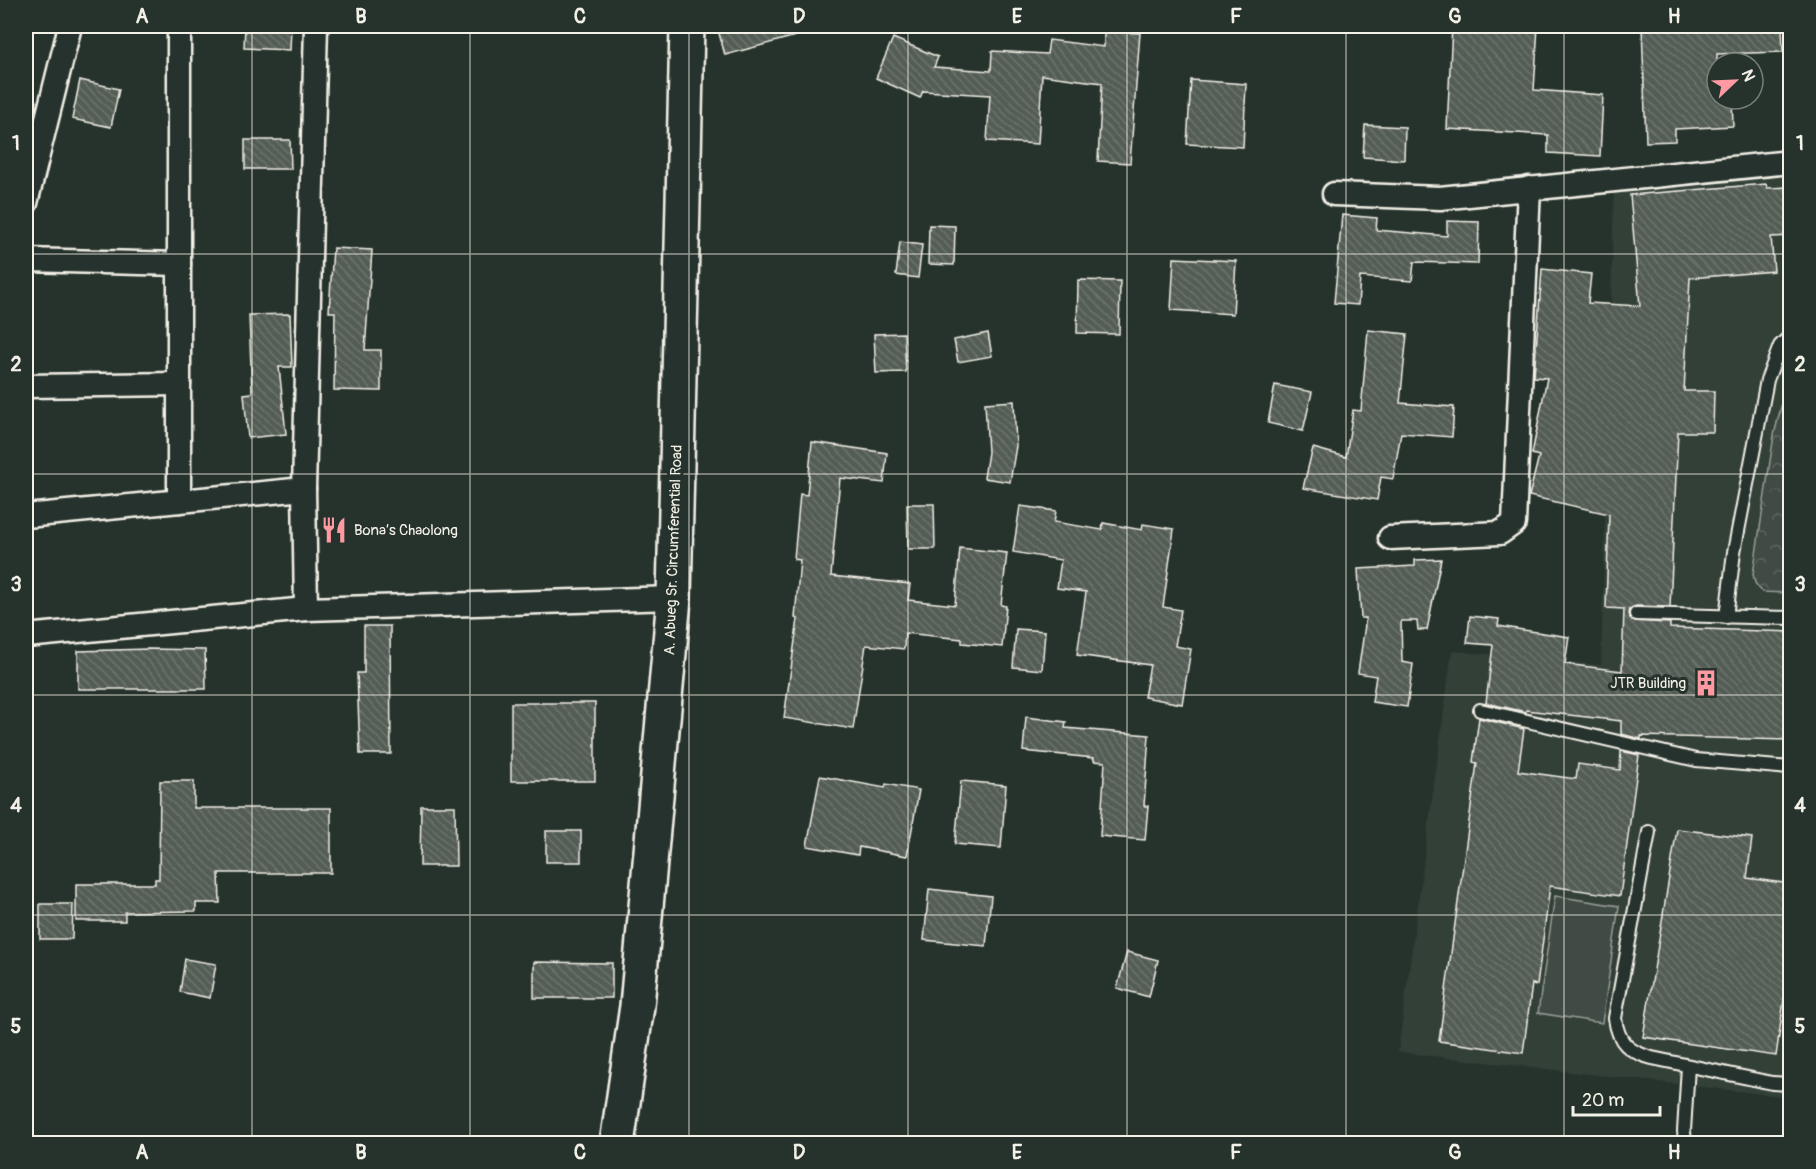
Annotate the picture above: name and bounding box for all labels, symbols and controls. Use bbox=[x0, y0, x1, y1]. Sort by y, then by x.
text: A bbox=[136, 4, 149, 29]
text: B bbox=[355, 4, 367, 29]
text: C bbox=[574, 4, 586, 29]
text: D bbox=[793, 4, 806, 29]
text: E bbox=[1012, 4, 1023, 29]
text: F bbox=[1230, 4, 1242, 29]
text: G bbox=[1448, 4, 1462, 29]
text: H bbox=[1668, 4, 1681, 29]
north arrow bbox=[1705, 51, 1765, 111]
text: N bbox=[1737, 67, 1759, 85]
text: 1 bbox=[12, 131, 20, 156]
text: 1 bbox=[1796, 131, 1804, 156]
text: 2 bbox=[10, 352, 22, 377]
text: 2 bbox=[1794, 352, 1806, 377]
street label: A. Abueg Sr. Circumferential Road bbox=[660, 444, 687, 656]
restaurant icon: Bona’s Chaolong bbox=[319, 515, 349, 545]
place label: Bona’s Chaolong bbox=[354, 521, 458, 540]
text: 3 bbox=[10, 572, 22, 597]
text: 3 bbox=[1794, 572, 1806, 597]
building icon: JTR Building bbox=[1691, 668, 1721, 698]
place label: JTR Building bbox=[1610, 674, 1686, 693]
text: 4 bbox=[10, 793, 22, 818]
text: 4 bbox=[1794, 793, 1806, 818]
text: 5 bbox=[11, 1014, 22, 1039]
text: 5 bbox=[1795, 1014, 1806, 1039]
scale bar bbox=[1573, 1079, 1660, 1117]
text: 20 m bbox=[1582, 1089, 1624, 1112]
text: A bbox=[136, 1140, 149, 1165]
text: B bbox=[355, 1140, 367, 1165]
text: C bbox=[574, 1140, 586, 1165]
text: D bbox=[793, 1140, 806, 1165]
text: E bbox=[1012, 1140, 1023, 1165]
text: F bbox=[1230, 1140, 1242, 1165]
text: G bbox=[1448, 1140, 1462, 1165]
text: H bbox=[1668, 1140, 1681, 1165]

